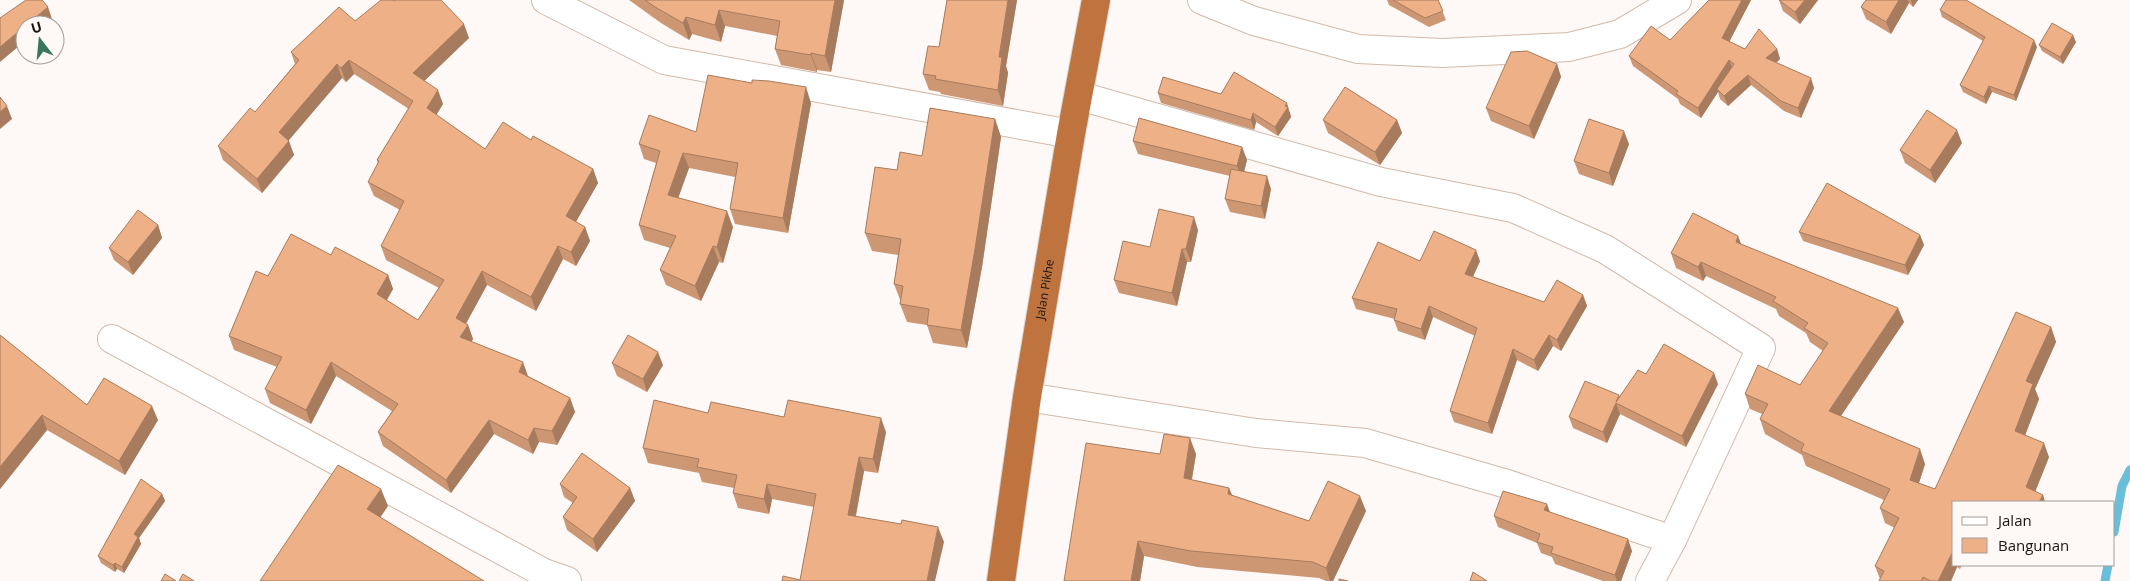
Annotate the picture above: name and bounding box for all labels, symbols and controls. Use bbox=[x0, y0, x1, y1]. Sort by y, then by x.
north arrow bbox=[15, 15, 65, 65]
text: U bbox=[29, 16, 44, 38]
street label: Jalan Pikhe bbox=[1031, 258, 1058, 322]
legend bbox=[1952, 501, 2115, 566]
text: Jalan bbox=[1996, 510, 2032, 530]
text: Bangunan bbox=[1998, 535, 2069, 555]

